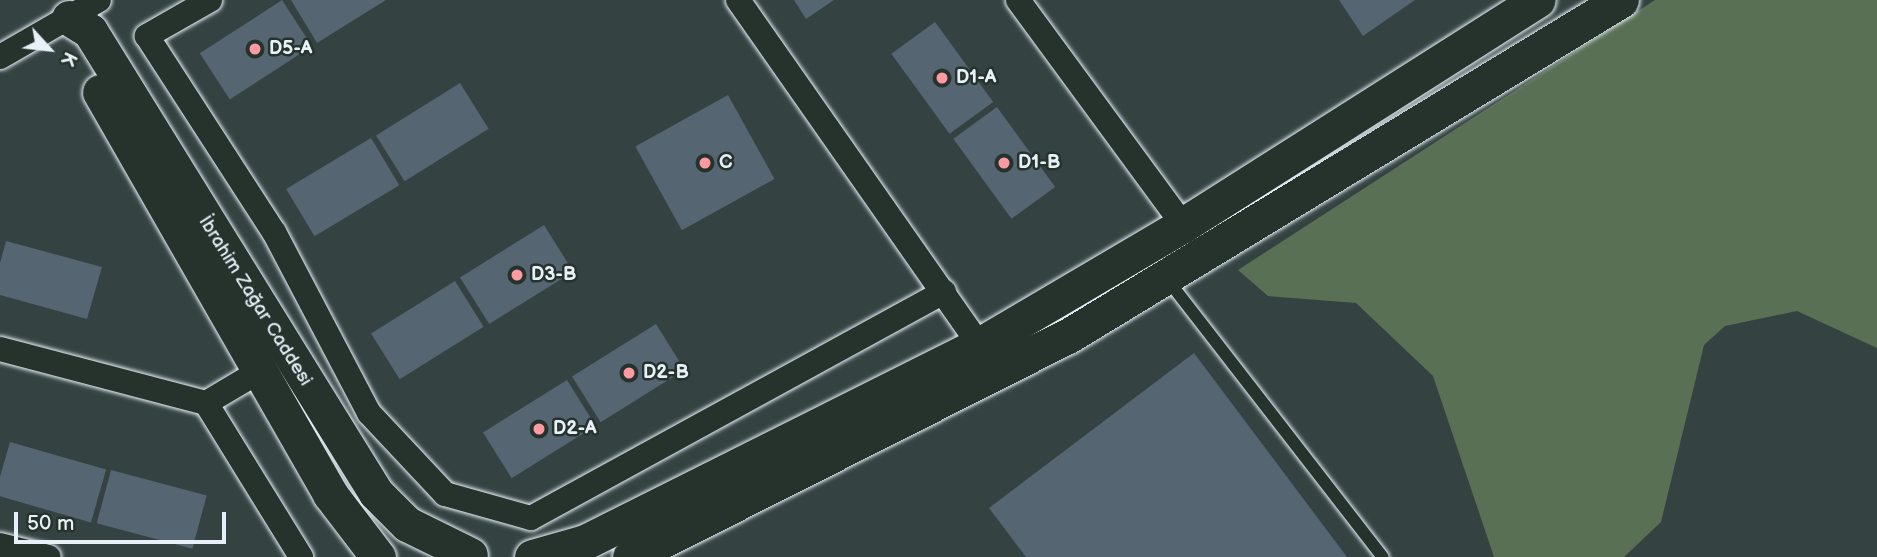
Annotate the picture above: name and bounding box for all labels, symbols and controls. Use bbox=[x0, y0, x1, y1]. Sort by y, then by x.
north arrow bbox=[14, 14, 84, 84]
place label: D5-A bbox=[269, 38, 312, 60]
marker: D5-A bbox=[247, 41, 263, 57]
text: K bbox=[55, 48, 81, 70]
place label: D1-A bbox=[956, 67, 996, 89]
marker: D1-A bbox=[934, 70, 950, 86]
place label: C bbox=[719, 152, 732, 174]
place label: D1-B bbox=[1018, 152, 1060, 174]
marker: C bbox=[697, 155, 713, 171]
marker: D1-B bbox=[996, 155, 1012, 171]
street label: İbrahim Zağar Caddesi bbox=[193, 212, 317, 390]
place label: D3-B bbox=[531, 264, 576, 286]
marker: D3-B bbox=[509, 267, 525, 283]
place label: D2-B bbox=[643, 362, 689, 384]
marker: D2-B bbox=[621, 365, 637, 381]
place label: D2-A bbox=[553, 418, 597, 440]
marker: D2-A bbox=[531, 421, 547, 437]
scale bar bbox=[18, 498, 229, 542]
text: 50 m bbox=[27, 511, 74, 536]

